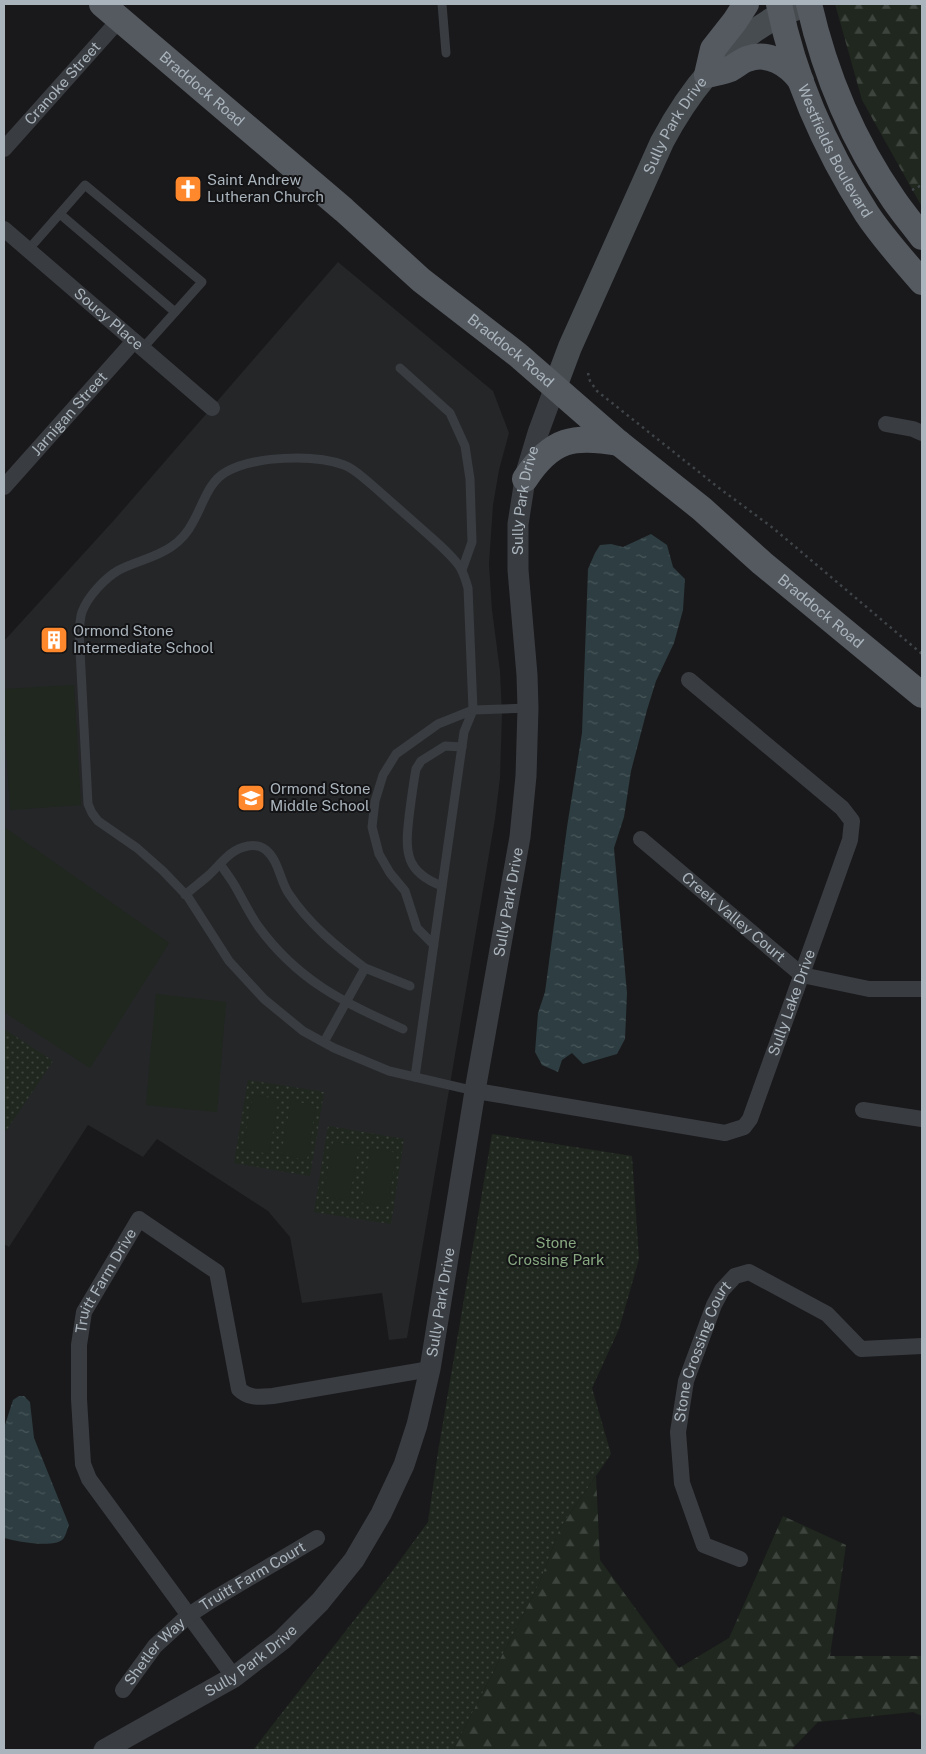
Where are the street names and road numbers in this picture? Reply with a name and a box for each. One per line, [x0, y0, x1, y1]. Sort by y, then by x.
street label: Cranoke Street [21, 38, 104, 128]
street label: Braddock Road [156, 48, 248, 129]
street label: Sully Park Drive [640, 73, 710, 177]
street label: Westfields Boulevard [795, 82, 876, 221]
street label: Soucy Place [71, 284, 147, 353]
street label: Braddock Road [464, 310, 557, 390]
street label: Jarnigan Street [27, 368, 110, 459]
street label: Sully Park Drive [509, 444, 542, 555]
street label: Braddock Road [774, 571, 867, 651]
street label: Sully Park Drive [490, 846, 526, 958]
street label: Creek Valley Court [679, 868, 789, 965]
street label: Sully Lake Drive [764, 947, 818, 1058]
street label: Truitt Farm Drive [72, 1225, 139, 1334]
street label: Sully Park Drive [423, 1246, 458, 1358]
street label: Stone Crossing Court [671, 1277, 734, 1423]
street label: Truitt Farm Court [196, 1538, 308, 1614]
street label: Shetler Way [120, 1614, 188, 1688]
street label: Sully Park Drive [201, 1621, 300, 1700]

